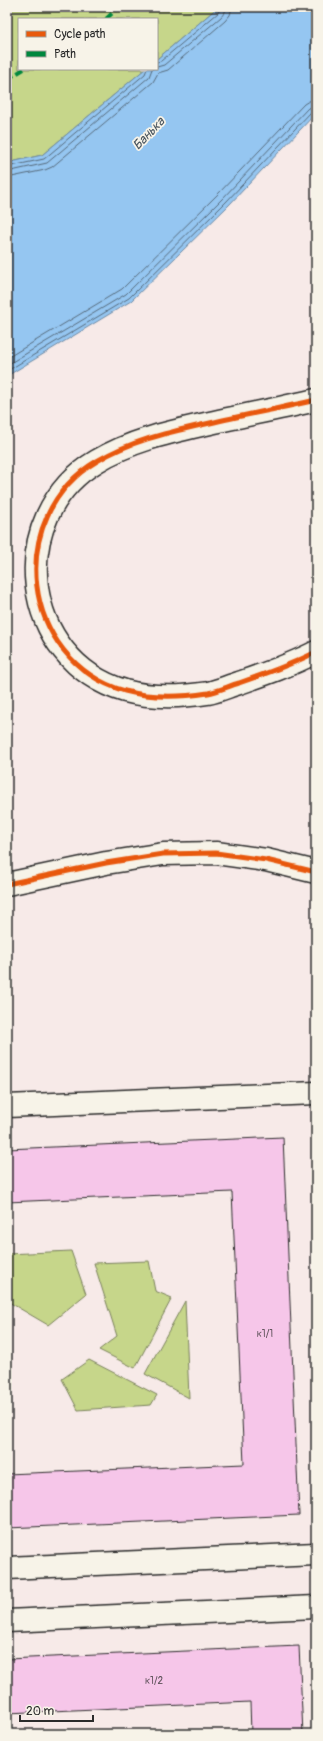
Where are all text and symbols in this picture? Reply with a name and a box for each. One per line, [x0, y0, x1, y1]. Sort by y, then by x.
legend [18, 18, 158, 70]
text: Cycle path [54, 27, 106, 42]
text: Path [54, 47, 76, 62]
water label: Банька [129, 113, 169, 153]
house number: к1/1 [257, 1328, 273, 1340]
house number: к1/2 [145, 1675, 164, 1687]
scale bar [20, 1697, 93, 1723]
text: 20 m [26, 1704, 55, 1719]

